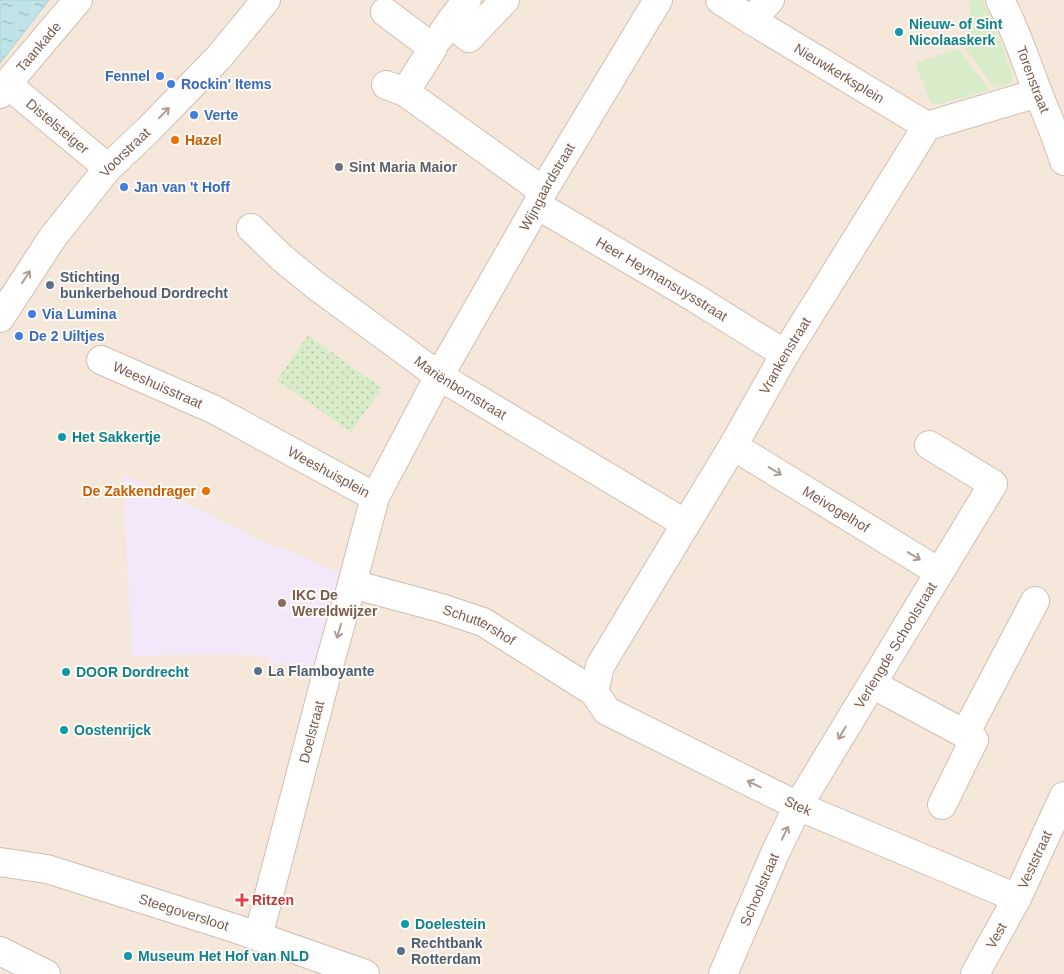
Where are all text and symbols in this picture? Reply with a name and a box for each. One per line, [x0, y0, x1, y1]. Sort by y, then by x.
place label: Nieuw- of Sint Nicolaaskerk [909, 16, 1003, 48]
street label: Taankade [13, 18, 64, 75]
marker: Nieuw- of Sint Nicolaaskerk [893, 26, 905, 38]
street label: Nieuwkerksplein [791, 40, 887, 106]
street label: Torenstraat [1013, 44, 1053, 115]
place label: Fennel [105, 68, 150, 84]
marker: Fennel [154, 70, 166, 82]
place label: Rockin' Items [181, 76, 272, 92]
marker: Rockin' Items [165, 78, 177, 90]
street label: Distelsteiger [23, 95, 93, 157]
one-way arrow [158, 107, 170, 119]
place label: Verte [204, 107, 238, 123]
marker: Verte [188, 109, 200, 121]
street label: Voorstraat [96, 124, 153, 180]
place label: Hazel [185, 132, 222, 148]
marker: Hazel [169, 134, 181, 146]
street label: Wijngaardstraat [516, 140, 578, 234]
place label: Sint Maria Maior [349, 159, 458, 175]
marker: Sint Maria Maior [333, 161, 345, 173]
place label: Jan van 't Hoff [134, 179, 230, 195]
marker: Jan van 't Hoff [118, 181, 130, 193]
street label: Heer Heymansuysstraat [593, 234, 731, 324]
place label: Stichting bunkerbehoud Dordrecht [60, 269, 228, 301]
one-way arrow [21, 270, 32, 284]
marker: Stichting bunkerbehoud Dordrecht [44, 279, 56, 291]
place label: Via Lumina [42, 306, 117, 322]
marker: Via Lumina [26, 308, 38, 320]
street label: Vrankenstraat [756, 314, 814, 397]
place label: De 2 Uiltjes [29, 328, 105, 344]
marker: De 2 Uiltjes [13, 330, 25, 342]
street label: Mariënbornstraat [411, 353, 510, 423]
street label: Weeshuisstraat [110, 358, 205, 412]
place label: Het Sakkertje [72, 429, 161, 445]
marker: Het Sakkertje [56, 431, 68, 443]
street label: Weeshuisplein [285, 443, 373, 501]
one-way arrow [768, 467, 782, 477]
place label: De Zakkendrager [82, 483, 197, 499]
street label: Meivogelhof [800, 483, 873, 536]
marker: De Zakkendrager [200, 485, 212, 497]
one-way arrow [906, 551, 920, 561]
street label: Verlengde Schoolstraat [851, 579, 940, 711]
place label: IKC De Wereldwijzer [292, 587, 378, 619]
marker: IKC De Wereldwijzer [276, 597, 288, 609]
street label: Schuttershof [441, 601, 519, 649]
one-way arrow [334, 623, 343, 639]
place label: La Flamboyante [268, 663, 375, 679]
place label: DOOR Dordrecht [76, 664, 189, 680]
marker: La Flamboyante [252, 665, 264, 677]
marker: DOOR Dordrecht [60, 666, 72, 678]
street label: Doelstraat [296, 699, 327, 765]
place label: Oostenrijck [74, 722, 151, 738]
marker: Oostenrijck [58, 724, 70, 736]
one-way arrow [836, 726, 846, 740]
one-way arrow [747, 779, 762, 788]
street label: Stek [782, 793, 815, 819]
one-way arrow [780, 826, 790, 841]
street label: Veststraat [1014, 828, 1055, 891]
street label: Schoolstraat [737, 850, 782, 928]
street label: Steegoversloot [137, 890, 231, 934]
place label: Ritzen [252, 892, 294, 908]
marker: Ritzen [236, 894, 248, 906]
place label: Doelestein [415, 916, 486, 932]
marker: Doelestein [399, 918, 411, 930]
street label: Vest [983, 920, 1010, 951]
place label: Rechtbank Rotterdam [411, 935, 483, 967]
marker: Rechtbank Rotterdam [395, 945, 407, 957]
place label: Museum Het Hof van NLD [138, 948, 309, 964]
marker: Museum Het Hof van NLD [122, 950, 134, 962]

